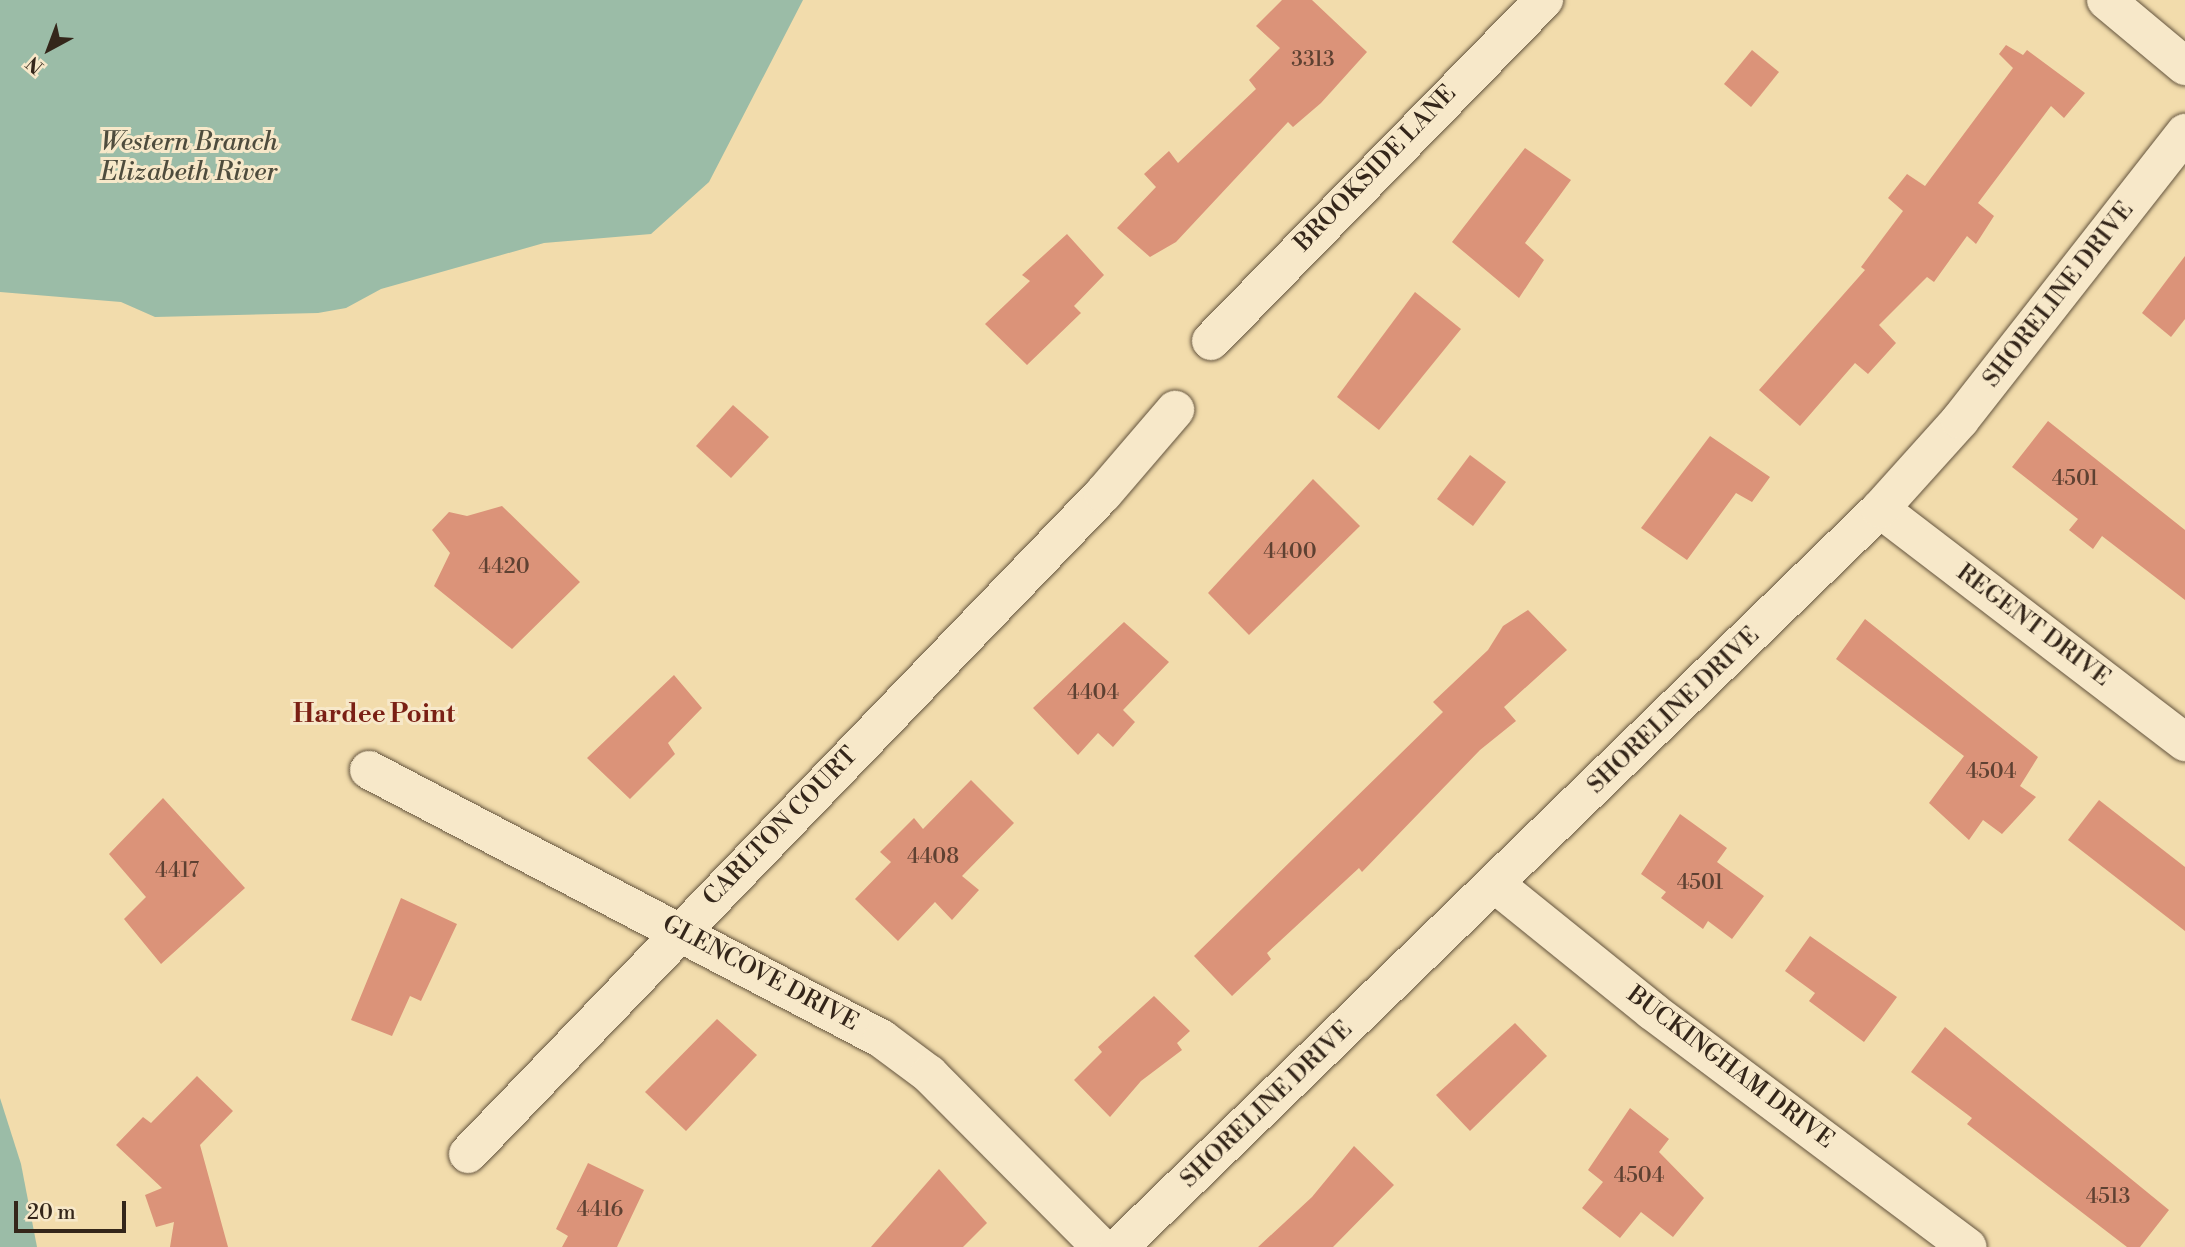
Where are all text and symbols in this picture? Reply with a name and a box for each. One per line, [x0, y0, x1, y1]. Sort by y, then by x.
north arrow [14, 14, 84, 84]
house number: 3313 [1291, 47, 1335, 73]
text: N [22, 51, 49, 79]
street label: BROOKSIDE LANE [1289, 80, 1463, 258]
water label: Western Branch Elizabeth River [100, 127, 278, 188]
street label: SHORELINE DRIVE [1978, 197, 2140, 393]
house number: 4501 [2052, 466, 2098, 492]
house number: 4400 [1263, 539, 1317, 565]
house number: 4420 [478, 554, 530, 580]
street label: REGENT DRIVE [1950, 559, 2116, 693]
street label: SHORELINE DRIVE [1582, 622, 1766, 800]
house number: 4404 [1067, 680, 1119, 706]
district label: Hardee Point [293, 699, 455, 731]
street label: CARLTON COURT [698, 742, 864, 912]
house number: 4504 [1966, 759, 2016, 785]
house number: 4408 [907, 844, 959, 870]
house number: 4417 [155, 858, 199, 884]
house number: 4501 [1677, 870, 1723, 896]
street label: GLENCOVE DRIVE [657, 910, 863, 1038]
street label: BUCKINGHAM DRIVE [1621, 981, 1839, 1155]
street label: SHORELINE DRIVE [1175, 1016, 1359, 1194]
house number: 4504 [1614, 1163, 1664, 1189]
house number: 4513 [2086, 1184, 2130, 1210]
scale bar [18, 1188, 130, 1232]
house number: 4416 [577, 1197, 623, 1223]
text: 20 m [27, 1200, 76, 1226]

